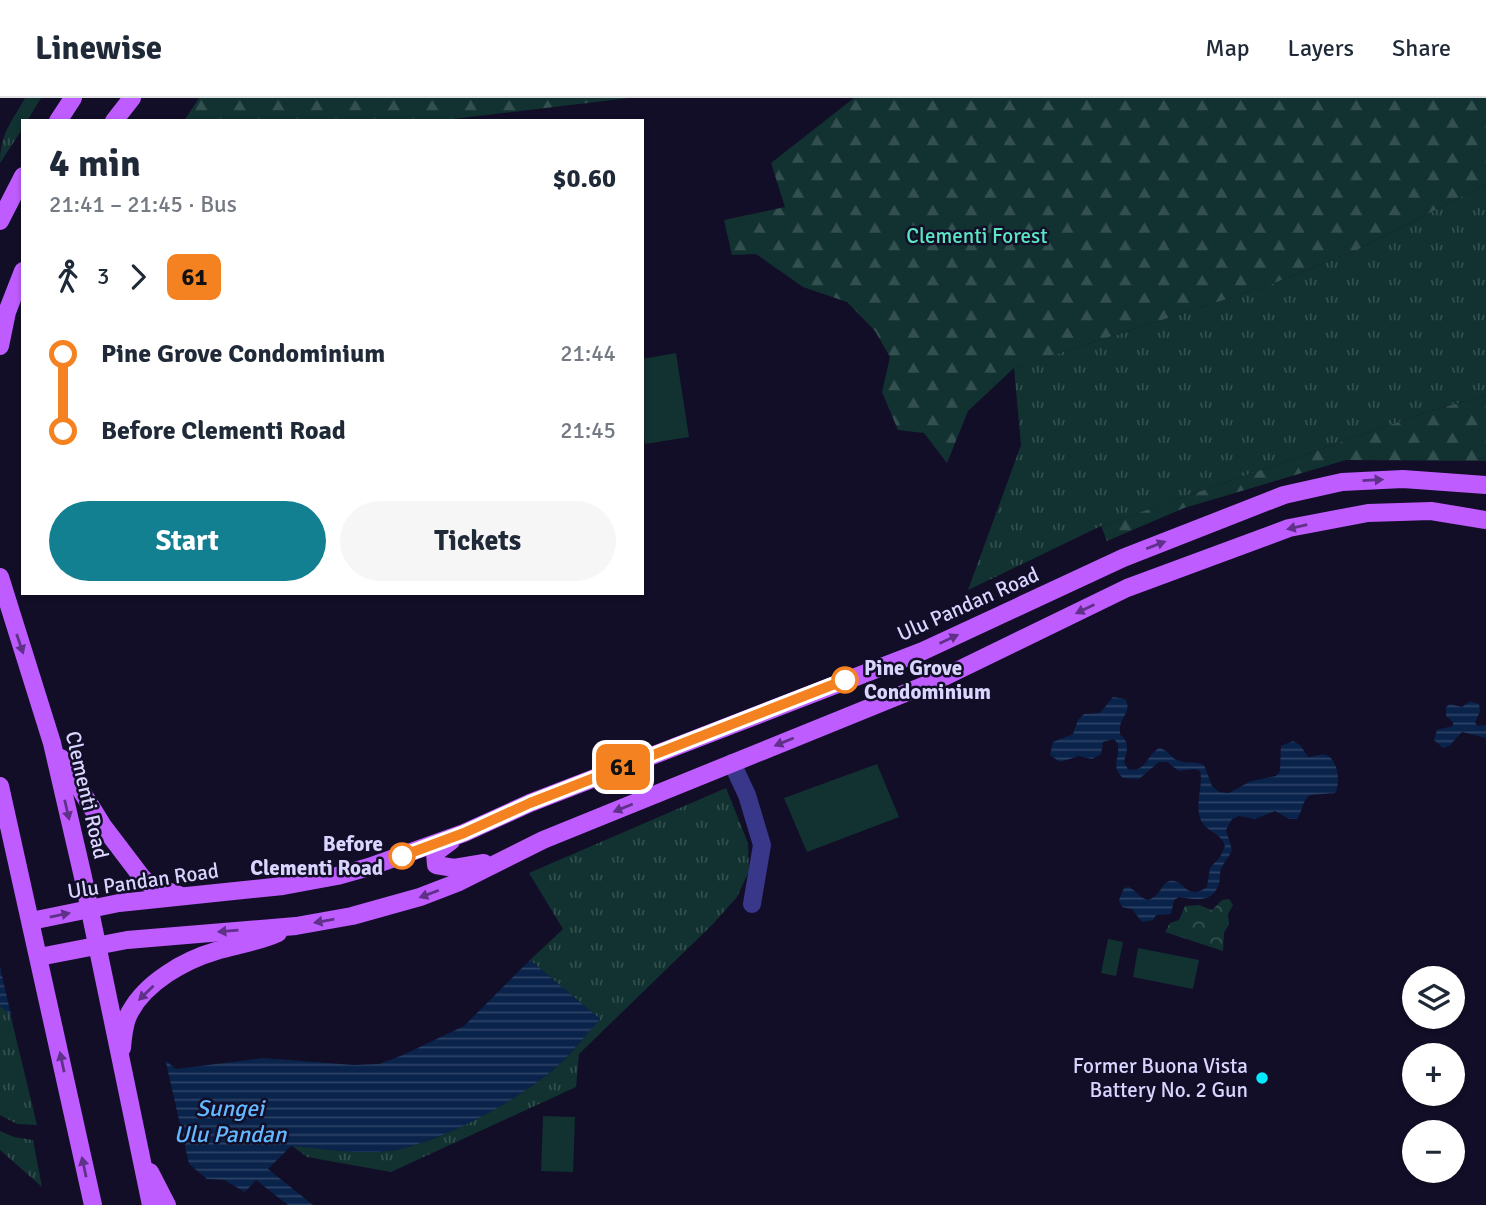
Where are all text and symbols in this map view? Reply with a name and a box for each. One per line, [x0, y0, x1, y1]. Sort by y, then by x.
text: Linewise [35, 28, 162, 69]
text: Map [1205, 33, 1250, 63]
text: Layers [1288, 33, 1354, 63]
text: Share [1392, 33, 1451, 63]
text: 4 min [49, 140, 141, 187]
text: $0.60 [552, 163, 616, 195]
text: 21:41 – 21:45 · Bus [49, 190, 237, 219]
park label: Clementi Forest [906, 223, 1048, 249]
icon: walk [49, 258, 87, 296]
icon: forward [119, 258, 157, 296]
text: 3 [97, 262, 109, 291]
text: 61 [181, 262, 207, 292]
text: Pine Grove Condominium [101, 338, 385, 370]
text: 21:44 [560, 339, 616, 368]
text: Before Clementi Road [101, 415, 346, 447]
text: 21:45 [560, 416, 616, 445]
one-way arrow [1362, 475, 1384, 486]
button: Start [49, 501, 326, 581]
button: Tickets [340, 501, 616, 581]
one-way arrow [1286, 522, 1308, 533]
one-way arrow [1146, 539, 1167, 550]
street label: Ulu Pandan Road [893, 561, 1043, 647]
one-way arrow [1075, 603, 1095, 614]
one-way arrow [939, 633, 959, 644]
one-way arrow [15, 634, 26, 655]
place label: Pine Grove Condominium [864, 655, 991, 705]
marker: Pine Grove Condominium [832, 667, 858, 693]
street label: Clementi Road [60, 728, 114, 862]
one-way arrow [773, 737, 794, 748]
line badge: 61 [592, 744, 654, 790]
text: 61 [610, 752, 636, 782]
one-way arrow [62, 799, 73, 821]
one-way arrow [613, 802, 634, 813]
place label: Before Clementi Road [250, 831, 383, 881]
marker: Before Clementi Road [389, 843, 415, 869]
street label: Ulu Pandan Road [66, 858, 220, 904]
one-way arrow [418, 889, 439, 900]
one-way arrow [49, 910, 71, 921]
one-way arrow [313, 916, 335, 927]
one-way arrow [217, 926, 239, 937]
map controls [1402, 966, 1465, 1183]
button: layers [1402, 966, 1465, 1029]
one-way arrow [138, 984, 155, 1001]
button: + [1402, 1043, 1465, 1106]
one-way arrow [56, 1051, 67, 1073]
place label: Former Buona Vista Battery No. 2 Gun [1073, 1053, 1248, 1103]
marker: Former Buona Vista Battery No. 2 Gun [1254, 1070, 1270, 1086]
water label: Sungei Ulu Pandan [174, 1094, 288, 1149]
button: − [1402, 1120, 1465, 1183]
one-way arrow [79, 1156, 90, 1178]

